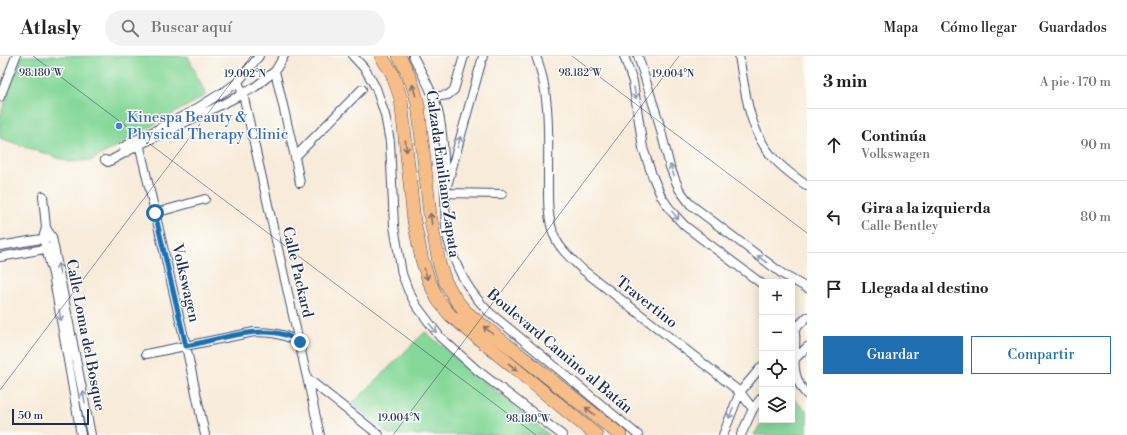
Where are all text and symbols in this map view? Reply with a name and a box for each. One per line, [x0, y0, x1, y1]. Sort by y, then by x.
search box [105, 10, 385, 46]
text: Atlasly [20, 16, 81, 40]
icon: search [119, 17, 141, 39]
text: Buscar aquí [151, 18, 232, 37]
text: Mapa [884, 19, 918, 37]
text: Cómo llegar [940, 19, 1017, 37]
text: Guardados [1039, 19, 1107, 37]
text: 98.180°W [19, 67, 64, 79]
text: 98.182°W [558, 67, 603, 79]
text: 19.002°N [224, 68, 267, 80]
text: 19.004°N [652, 68, 695, 80]
text: 3 min [823, 71, 867, 93]
text: A pie · 170 m [1040, 74, 1111, 90]
one-way arrow [410, 84, 417, 97]
one-way arrow [631, 87, 639, 100]
street label: Calzada Emiliano Zapata [421, 89, 464, 259]
place label: Kinespa Beauty & Physical Therapy Clinic [127, 108, 288, 144]
marker: Kinespa Beauty & Physical Therapy Clinic [114, 121, 124, 131]
text: Continúa [861, 127, 926, 146]
icon: ahead [823, 134, 845, 156]
one-way arrow [456, 136, 464, 149]
text: 90 m [1080, 137, 1111, 153]
one-way arrow [403, 139, 410, 152]
text: Volkswagen [861, 146, 930, 162]
one-way arrow [667, 165, 675, 177]
text: Gira a la izquierda [861, 199, 991, 218]
route start [146, 204, 164, 222]
icon: left [823, 206, 845, 228]
text: 80 m [1080, 209, 1111, 225]
one-way arrow [670, 210, 679, 220]
one-way arrow [427, 213, 435, 226]
text: Calle Bentley [861, 218, 938, 234]
street label: Calle Packard [278, 225, 317, 320]
street label: Volkswagen [167, 241, 204, 324]
one-way arrow [757, 255, 768, 264]
street label: Calle Loma del Bosque [61, 258, 110, 413]
one-way arrow [54, 263, 62, 276]
one-way arrow [423, 267, 430, 280]
street label: Travertino [612, 272, 681, 332]
icon: arrive [823, 278, 845, 300]
map controls [759, 279, 795, 423]
button: + [759, 279, 795, 315]
text: Llegada al destino [861, 279, 989, 298]
street label: Boulevard Camino al Batán [482, 284, 636, 418]
one-way arrow [56, 308, 64, 321]
button: − [759, 315, 795, 351]
one-way arrow [428, 323, 437, 333]
one-way arrow [483, 325, 494, 334]
route end [291, 333, 309, 351]
button: Guardar [823, 336, 963, 374]
button: Compartir [971, 336, 1111, 374]
button: locate [759, 351, 795, 387]
one-way arrow [508, 363, 519, 372]
button: layers [759, 387, 795, 423]
one-way arrow [80, 391, 88, 404]
one-way arrow [584, 406, 595, 415]
scale bar [12, 407, 89, 426]
one-way arrow [727, 407, 735, 419]
text: 50 m [18, 409, 43, 423]
text: 19.004°N [378, 412, 421, 424]
text: 98.180°W [506, 413, 551, 425]

